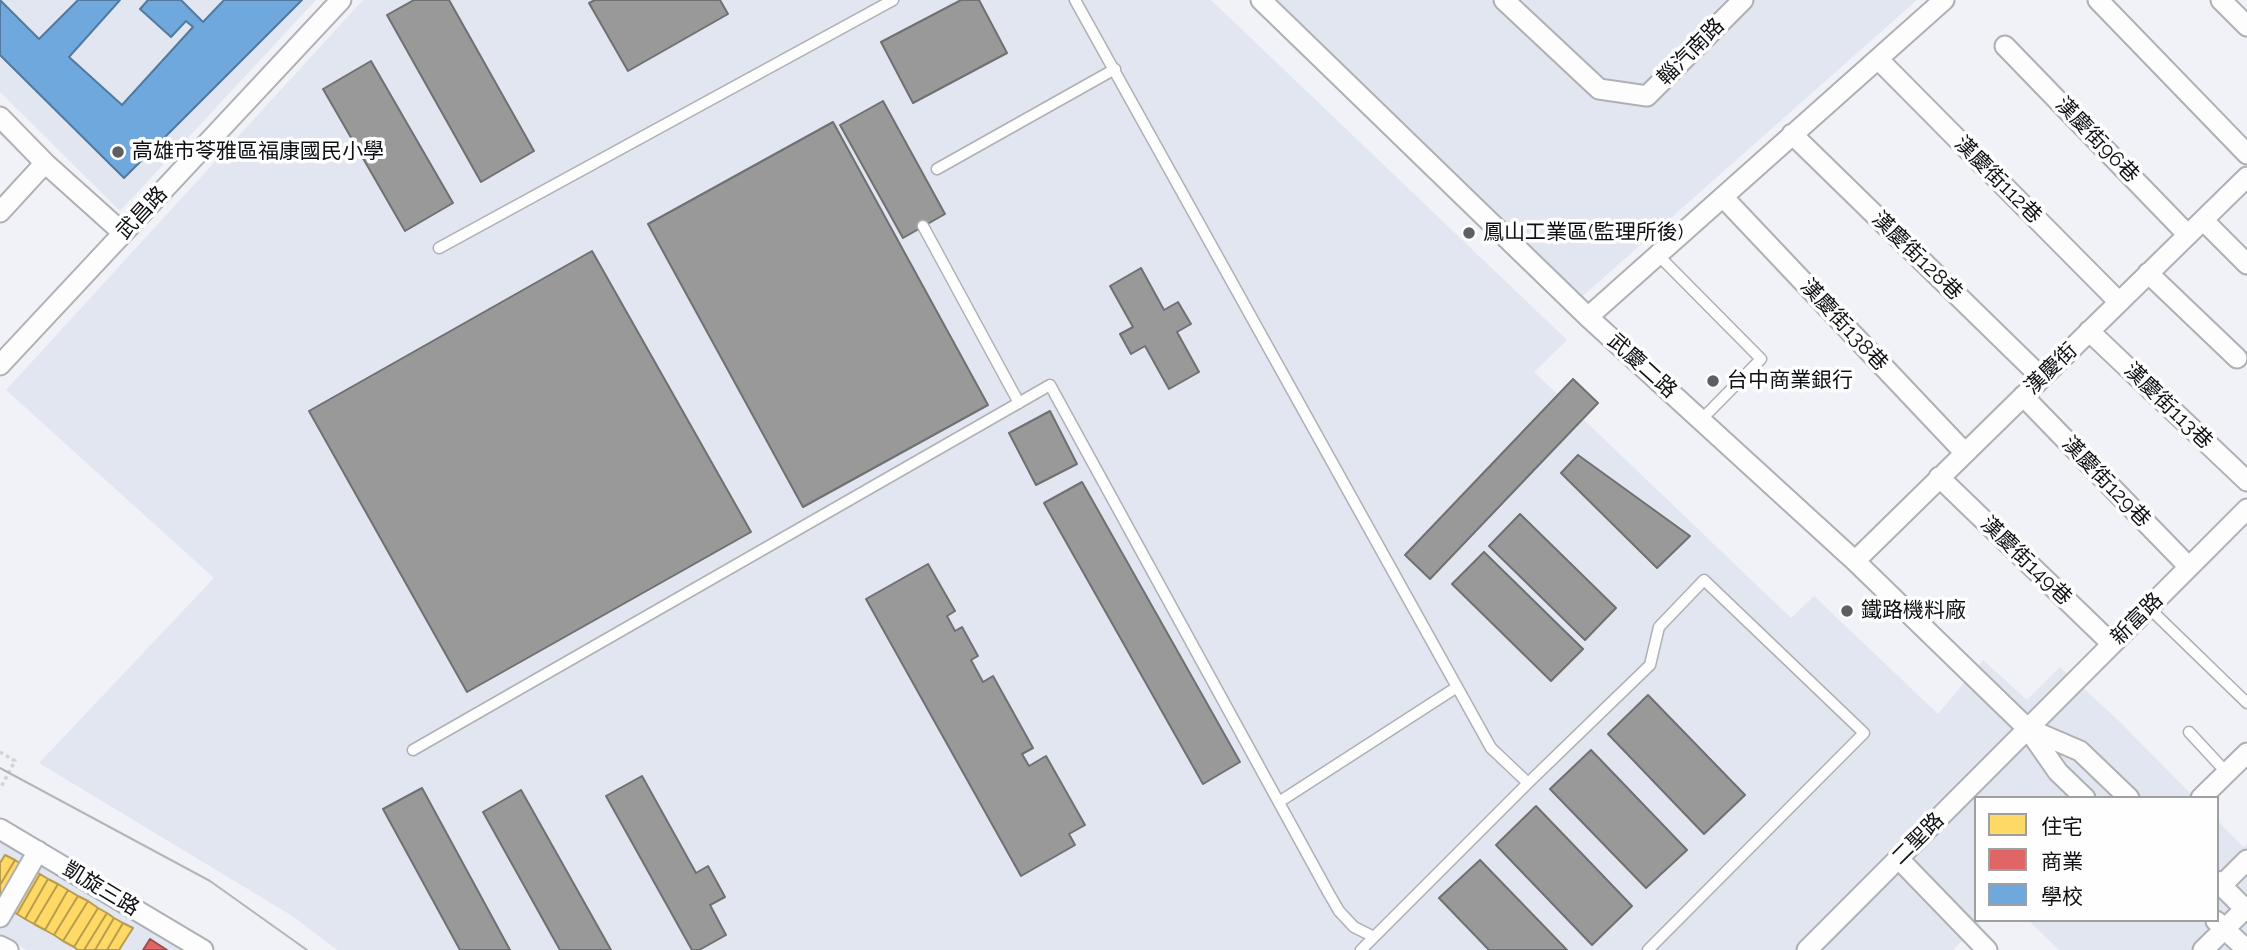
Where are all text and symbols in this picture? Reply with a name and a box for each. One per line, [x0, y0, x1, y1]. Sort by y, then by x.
street label: 輜汽南路 [1652, 13, 1730, 91]
street label: 漢慶街96巷 [2050, 92, 2144, 188]
street label: 漢慶街112巷 [1949, 131, 2047, 229]
place label: 高雄市苓雅區福康國民小學 [132, 139, 384, 165]
marker: 高雄市苓雅區福康國民小學 [110, 144, 126, 160]
street label: 武昌路 [111, 181, 173, 245]
street label: 漢慶街128巷 [1866, 207, 1968, 305]
place label: 鳳山工業區(監理所後) [1483, 220, 1683, 246]
marker: 鳳山工業區(監理所後) [1461, 225, 1477, 241]
street label: 漢慶街138巷 [1795, 274, 1893, 376]
street label: 武慶二路 [1602, 329, 1682, 403]
street label: 漢慶街 [2020, 338, 2082, 400]
street label: 漢慶街113巷 [2119, 358, 2217, 454]
place label: 台中商業銀行 [1727, 368, 1853, 394]
marker: 台中商業銀行 [1705, 373, 1721, 389]
street label: 漢慶街129巷 [2057, 431, 2155, 533]
street label: 漢慶街149巷 [1975, 511, 2077, 611]
street label: 新富路 [2106, 588, 2168, 650]
place label: 鐵路機料廠 [1861, 598, 1966, 624]
marker: 鐵路機料廠 [1839, 603, 1855, 619]
legend [1974, 796, 2219, 922]
street label: 二聖路 [1887, 808, 1949, 870]
text: 住宅 [2041, 814, 2083, 839]
text: 商業 [2041, 849, 2083, 874]
street label: 凱旋三路 [59, 857, 143, 921]
text: 學校 [2041, 884, 2083, 909]

